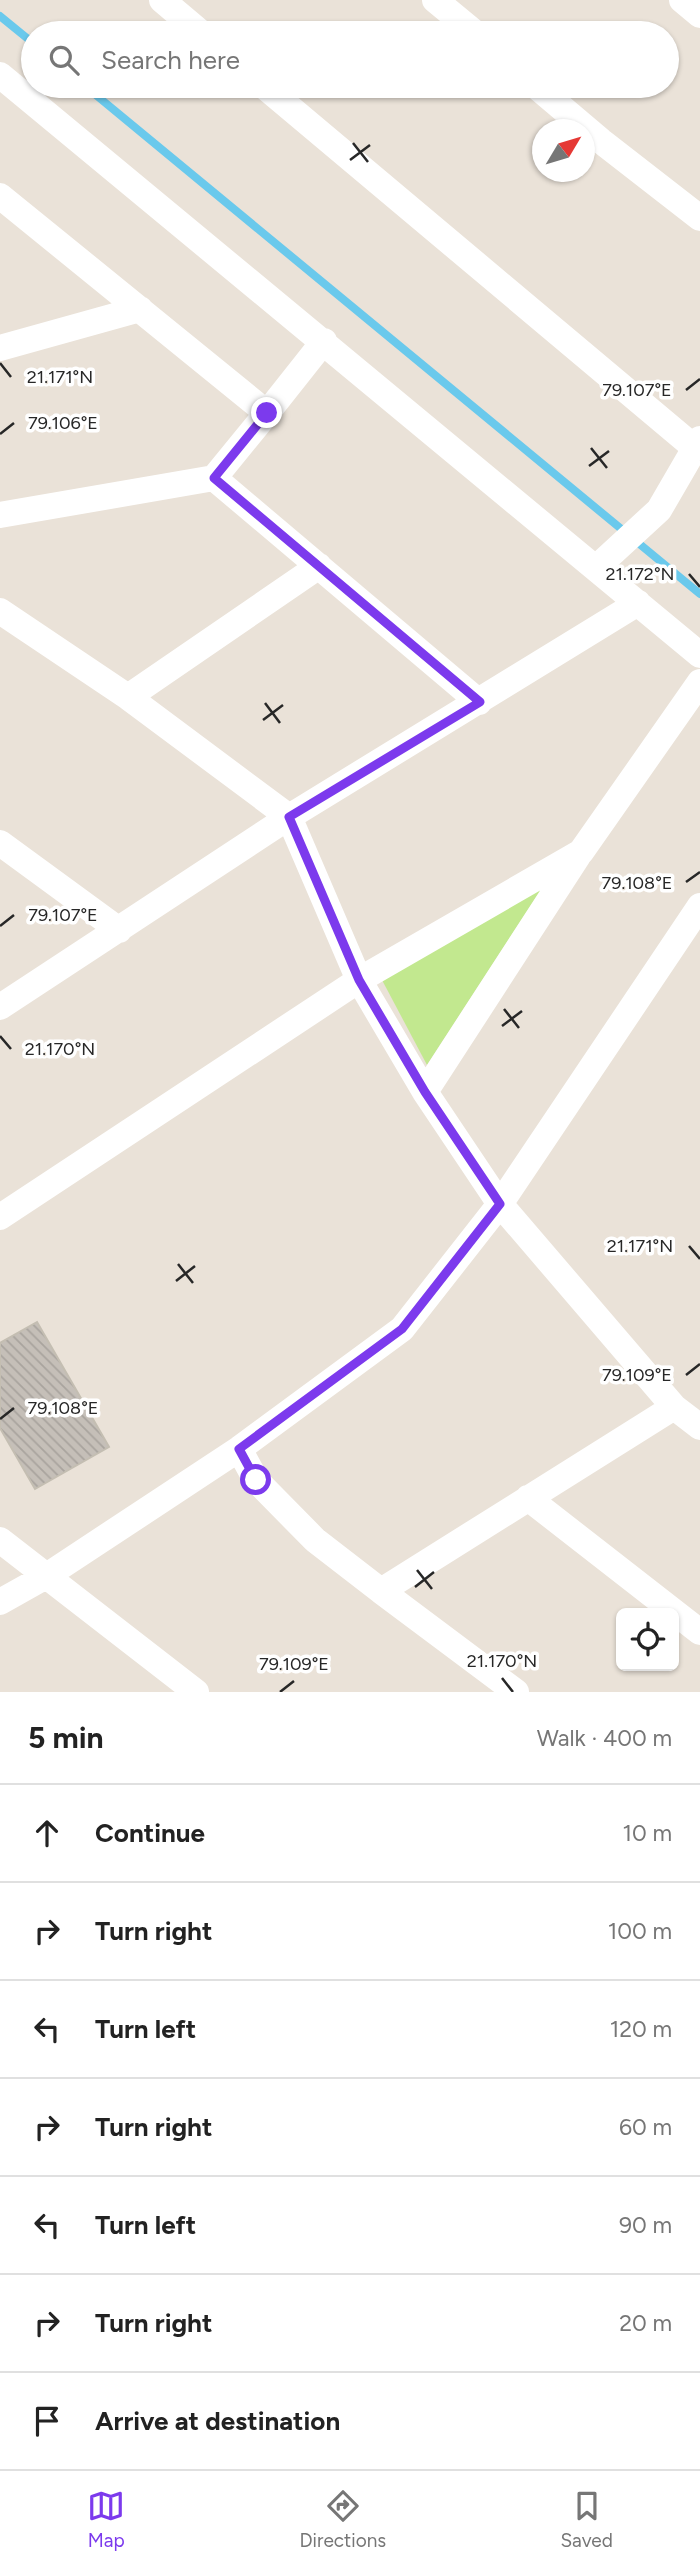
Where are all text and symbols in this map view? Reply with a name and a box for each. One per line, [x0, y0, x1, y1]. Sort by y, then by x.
search box [21, 21, 679, 98]
icon: search [45, 41, 83, 79]
text: Search here [101, 44, 240, 76]
north arrow [532, 119, 595, 182]
text: 21.171°N [27, 366, 93, 388]
text: 79.107°E [602, 379, 672, 401]
route end [251, 397, 282, 428]
text: 79.106°E [28, 412, 98, 434]
text: 21.172°N [606, 563, 674, 585]
text: 79.108°E [602, 872, 672, 894]
text: 79.107°E [28, 904, 98, 926]
text: 21.170°N [25, 1038, 95, 1060]
text: 21.171°N [607, 1235, 673, 1257]
text: 79.109°E [602, 1364, 672, 1386]
text: 79.108°E [28, 1397, 98, 1419]
route start [240, 1464, 271, 1495]
map controls [616, 1608, 679, 1671]
button: locate [616, 1608, 679, 1671]
text: 21.170°N [467, 1650, 537, 1672]
text: 79.109°E [259, 1653, 329, 1675]
text: 5 min [28, 1719, 104, 1756]
text: Walk · 400 m [537, 1724, 672, 1752]
icon: ahead [28, 1814, 66, 1852]
text: Continue [95, 1817, 205, 1849]
text: 10 m [623, 1819, 672, 1847]
icon: right [28, 1912, 66, 1950]
text: Turn right [95, 1915, 212, 1947]
text: 100 m [608, 1917, 672, 1945]
icon: left [28, 2010, 66, 2048]
text: Turn left [95, 2013, 196, 2045]
text: 120 m [610, 2015, 672, 2043]
icon: right [28, 2108, 66, 2146]
text: Turn right [95, 2111, 212, 2143]
text: 60 m [619, 2113, 672, 2141]
icon: left [28, 2206, 66, 2244]
text: Turn left [95, 2209, 196, 2241]
text: 90 m [619, 2211, 672, 2239]
icon: right [28, 2304, 66, 2342]
text: Turn right [95, 2307, 212, 2339]
text: 20 m [619, 2309, 672, 2337]
icon: arrive [28, 2402, 66, 2440]
text: Arrive at destination [95, 2405, 340, 2437]
tab: Map [87, 2487, 125, 2552]
tab: Directions [299, 2487, 386, 2552]
tab: Saved [560, 2487, 613, 2552]

